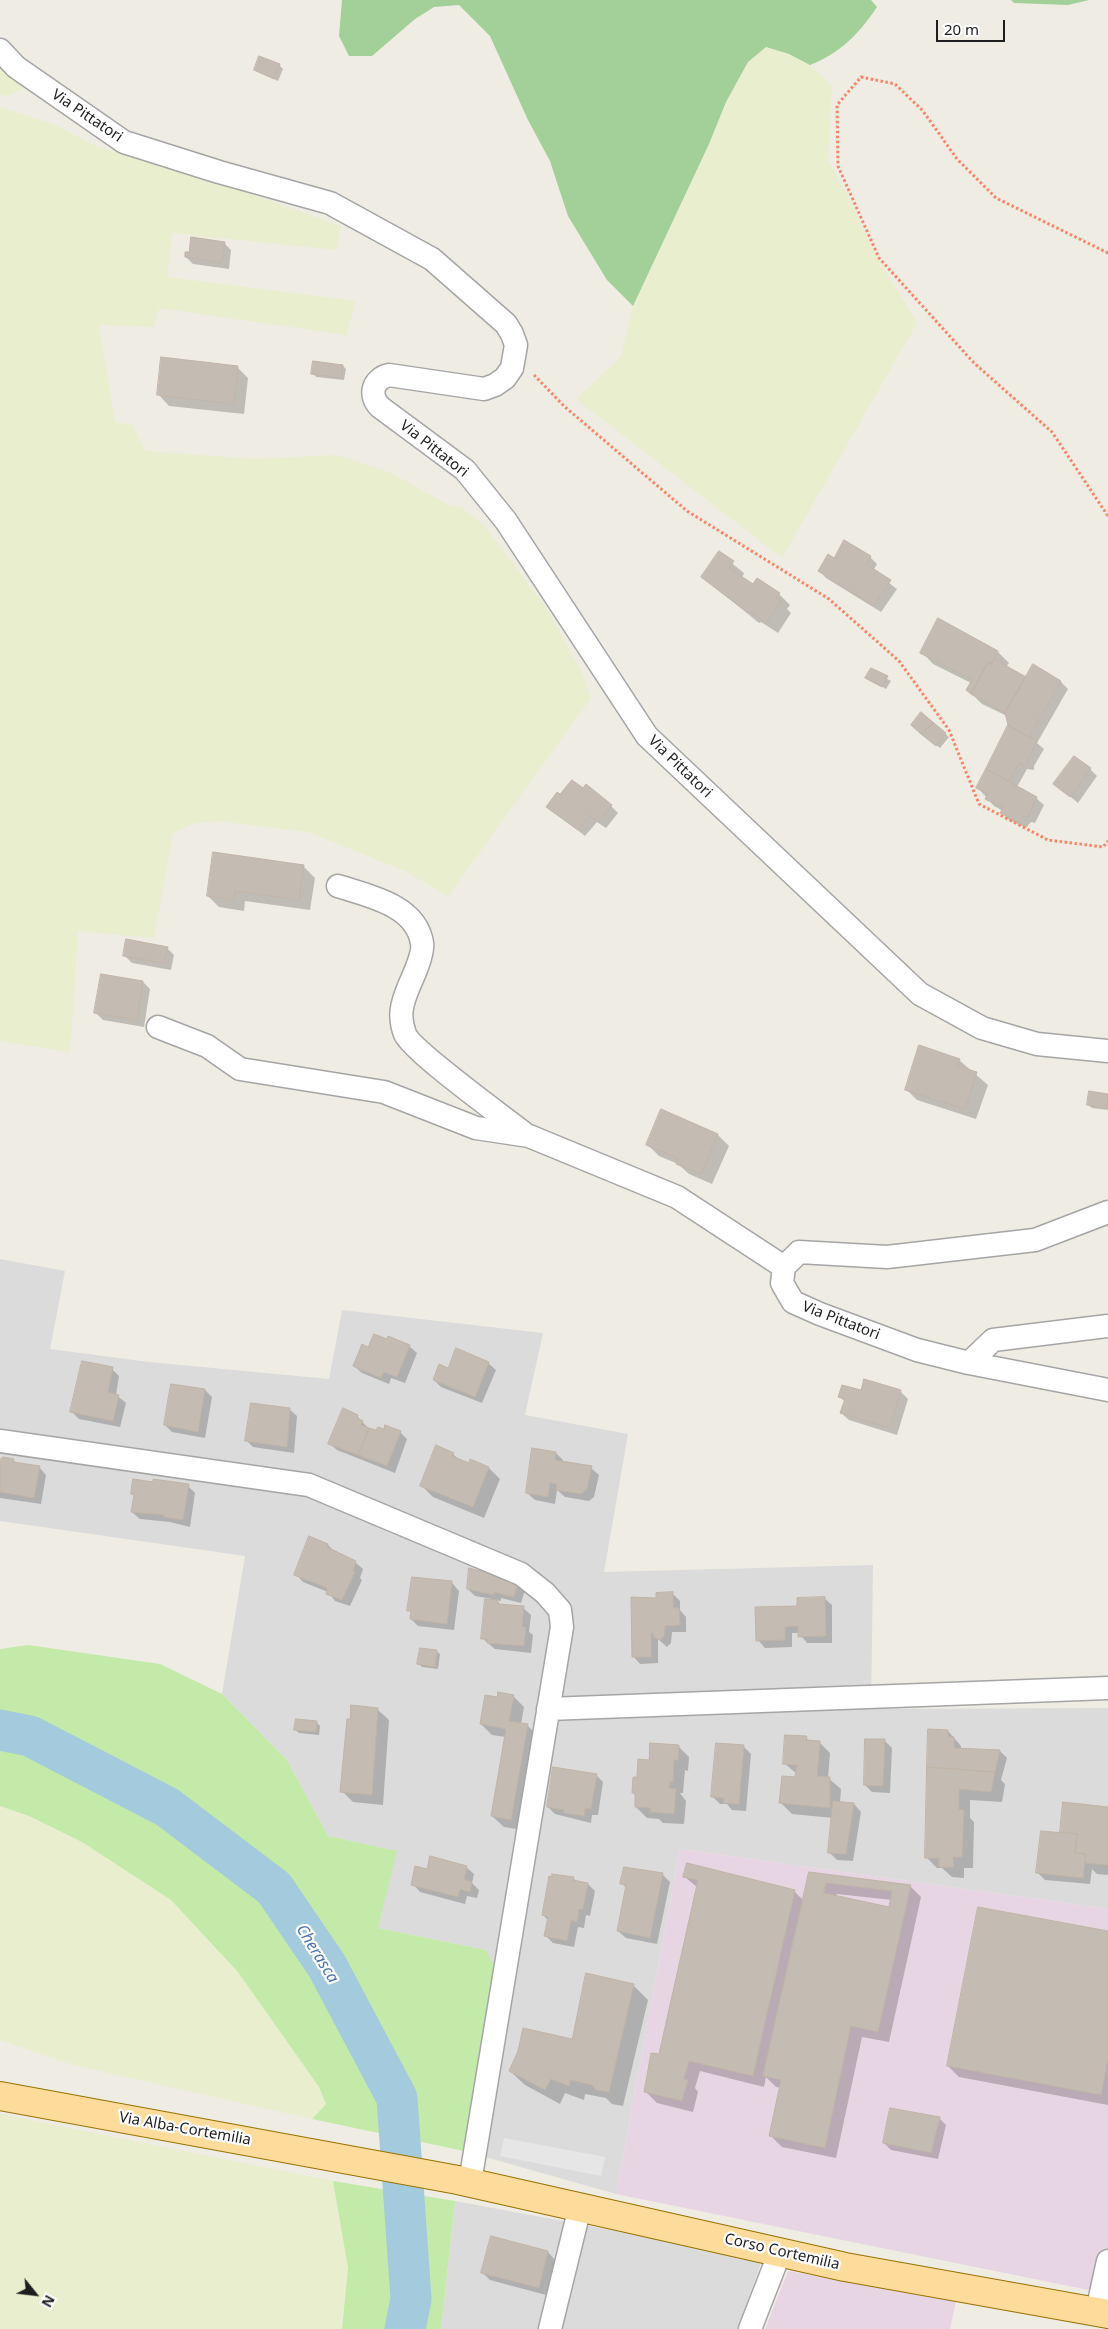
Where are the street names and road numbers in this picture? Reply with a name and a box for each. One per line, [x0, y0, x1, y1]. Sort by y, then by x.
street label: Via Pittatori [48, 86, 126, 146]
street label: Via Pittatori [396, 417, 472, 481]
street label: Via Pittatori [644, 732, 716, 802]
street label: Via Pittatori [800, 1298, 882, 1344]
street label: Via Alba-Cortemilia [118, 2109, 252, 2149]
street label: Corso Cortemilia [723, 2230, 841, 2274]

